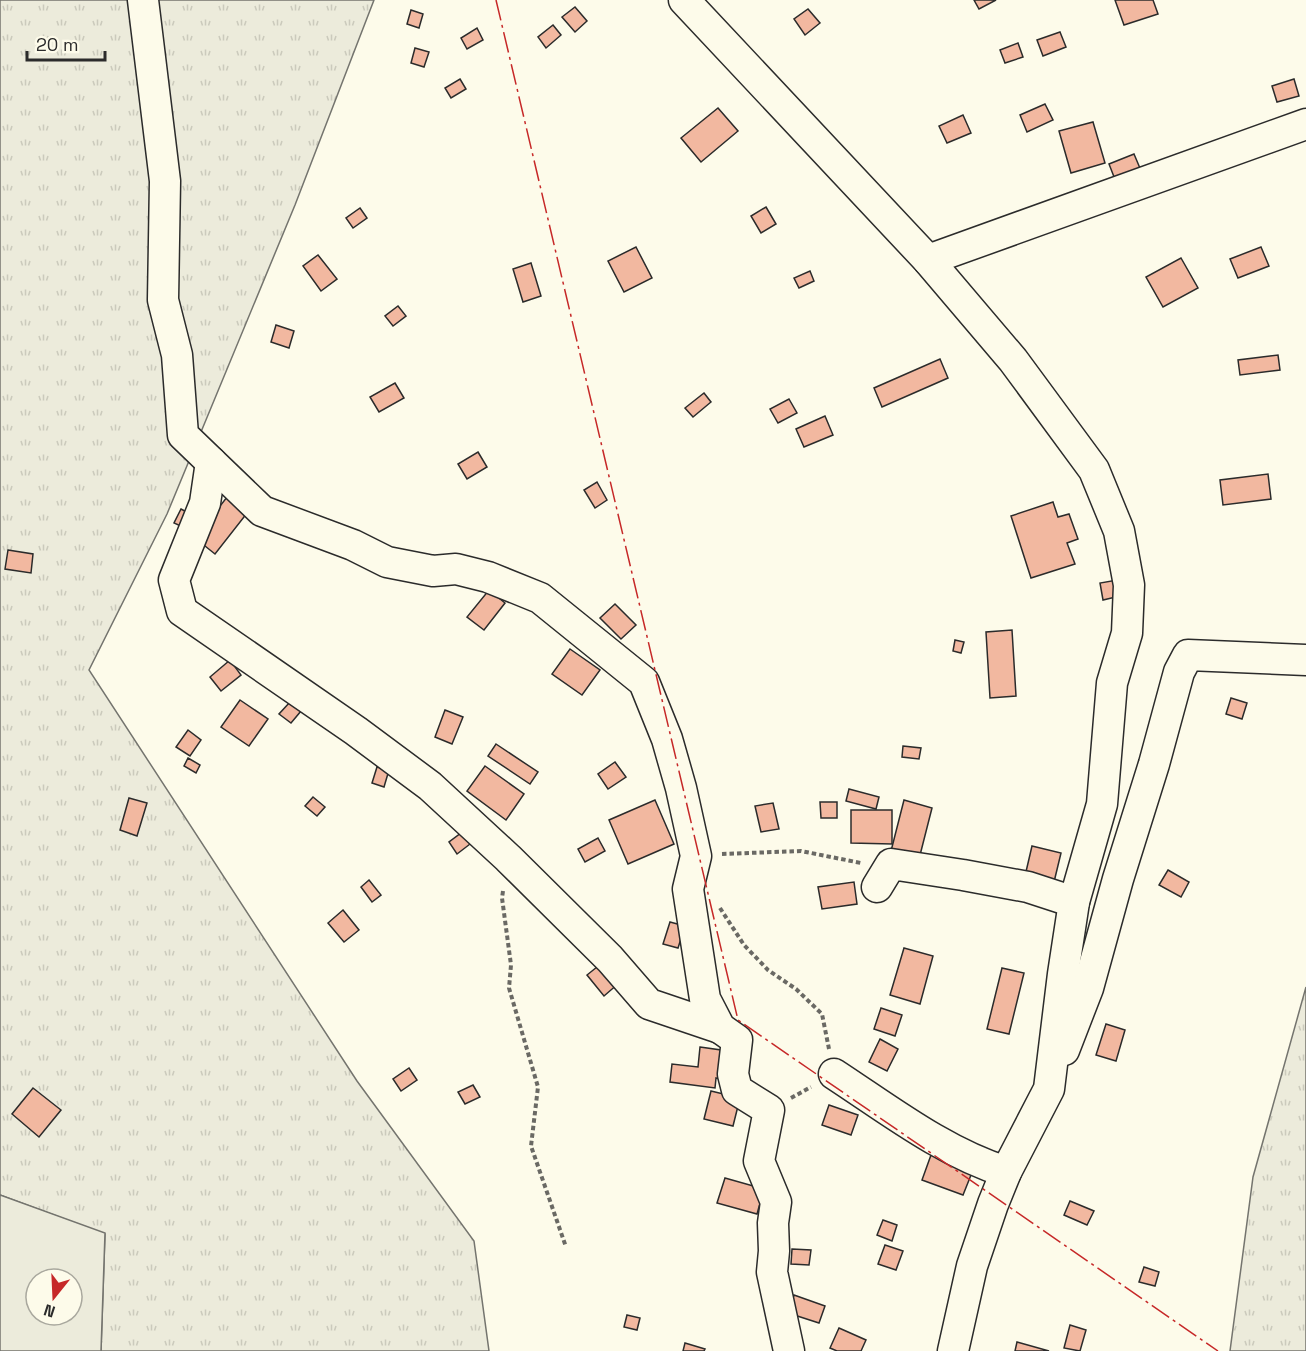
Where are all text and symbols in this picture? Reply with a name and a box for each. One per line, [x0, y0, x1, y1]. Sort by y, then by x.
scale bar [27, 24, 105, 62]
text: 20 m [36, 33, 79, 56]
north arrow [24, 1267, 84, 1327]
text: N [41, 1299, 58, 1322]

